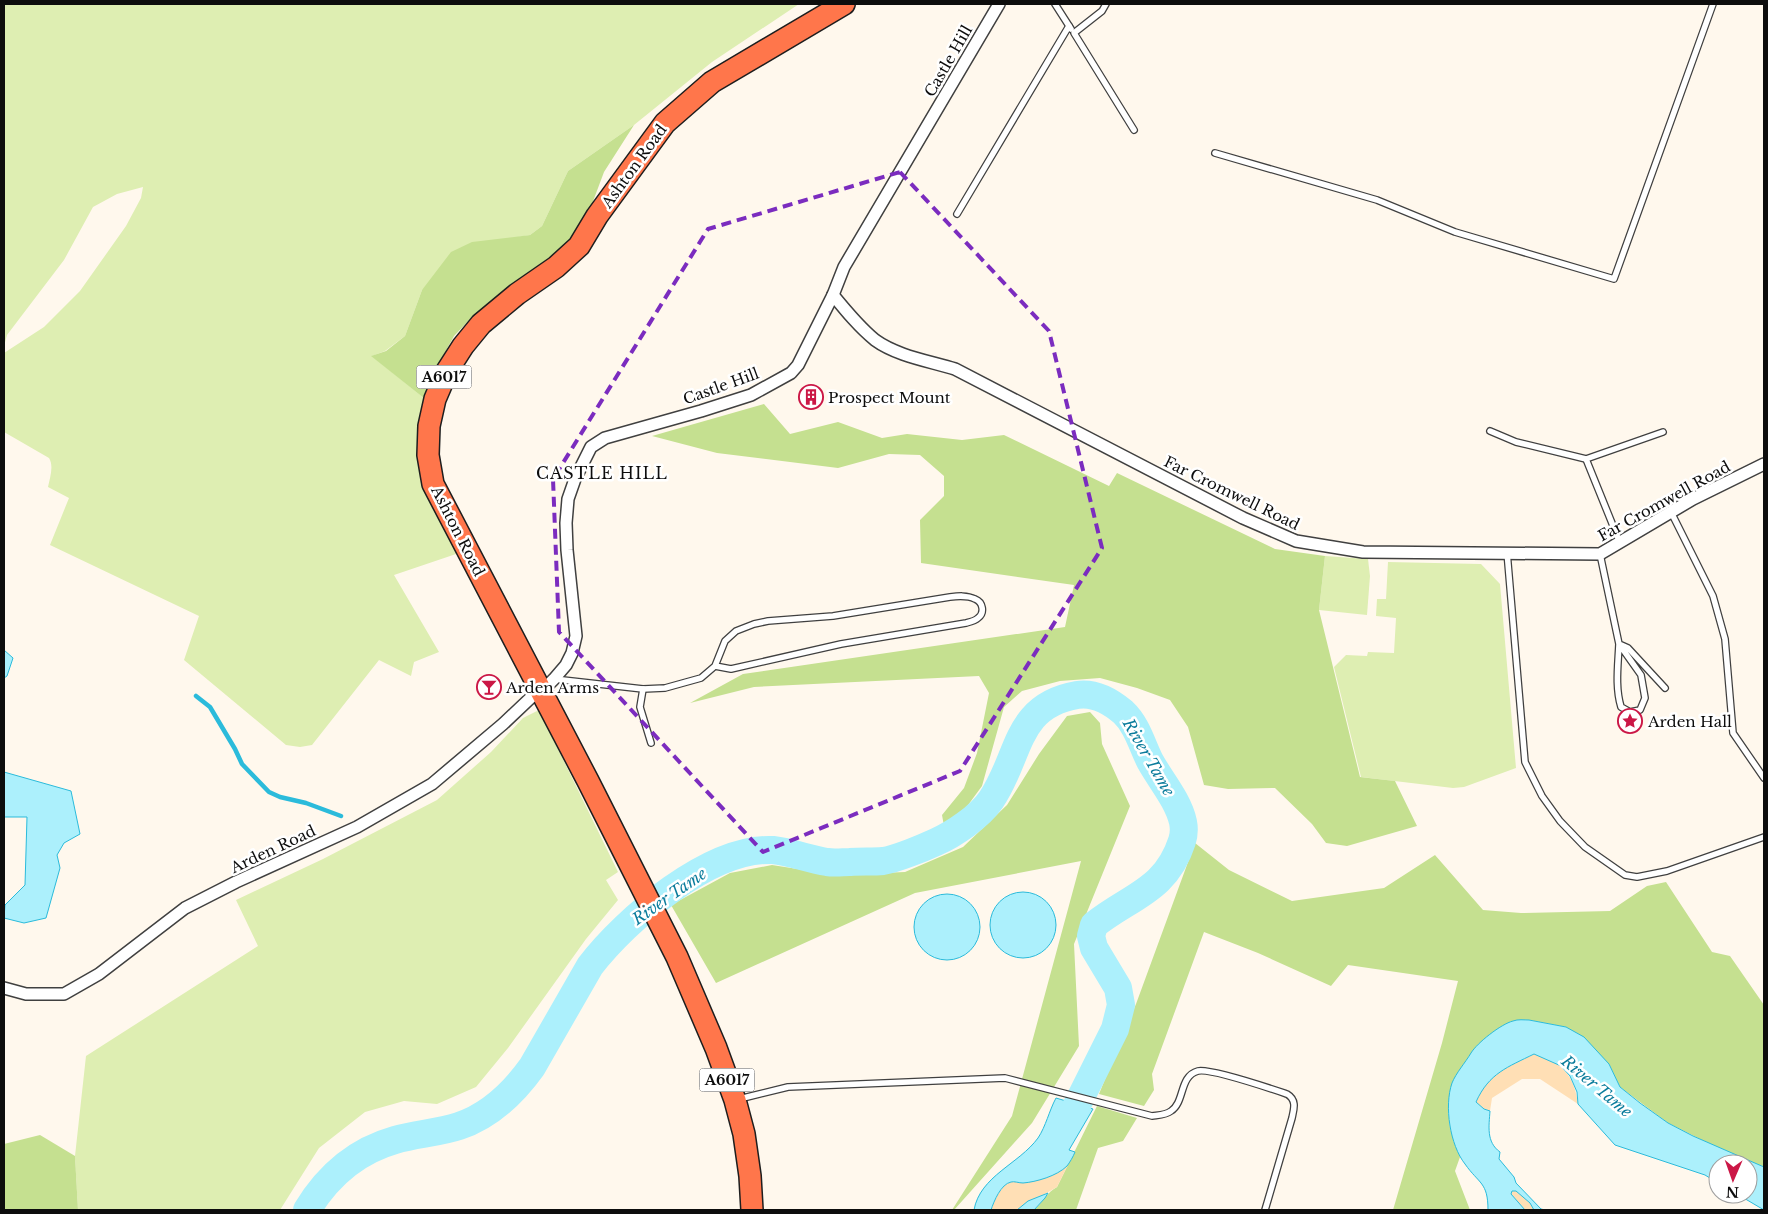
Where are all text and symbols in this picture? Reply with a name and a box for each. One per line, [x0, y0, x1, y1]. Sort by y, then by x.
street label: Castle Hill [920, 22, 976, 100]
street label: Ashton Road [597, 120, 671, 212]
street label: Castle Hill [680, 363, 762, 408]
road number: A6017 [416, 366, 472, 388]
building icon: Prospect Mount [798, 384, 824, 410]
place label: Prospect Mount [828, 388, 951, 407]
street label: Far Cromwell Road [1161, 452, 1303, 534]
street label: Far Cromwell Road [1594, 457, 1734, 545]
district label: CASTLE HILL [536, 463, 668, 483]
street label: Ashton Road [427, 482, 489, 579]
bar icon: Arden Arms [476, 674, 502, 700]
place label: Arden Arms [505, 678, 599, 697]
place icon: Arden Hall [1617, 708, 1643, 734]
place label: Arden Hall [1647, 712, 1732, 731]
water label: River Tame [1118, 714, 1180, 800]
street label: Arden Road [226, 821, 319, 877]
water label: River Tame [627, 863, 711, 929]
water label: River Tame [1557, 1050, 1637, 1122]
road number: A6017 [700, 1068, 754, 1092]
north arrow [1708, 1154, 1758, 1204]
text: N [1726, 1183, 1739, 1201]

